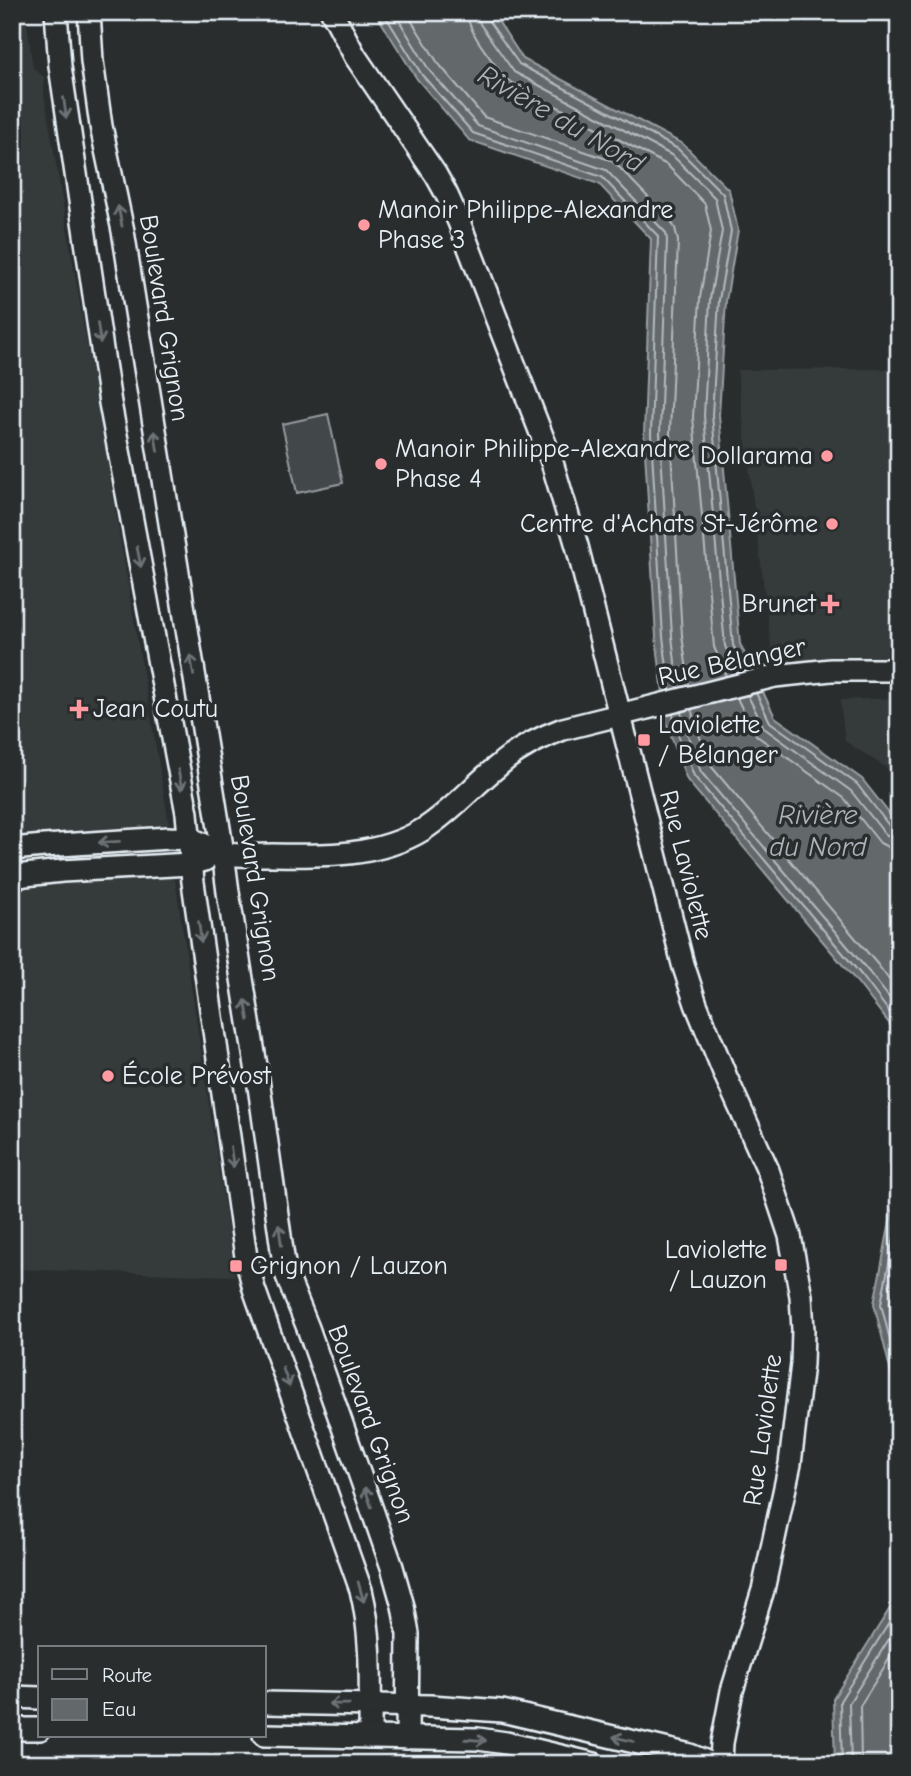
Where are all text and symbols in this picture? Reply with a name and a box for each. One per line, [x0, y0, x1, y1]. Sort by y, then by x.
water label: Rivière du Nord [472, 59, 651, 180]
one-way arrow [59, 96, 72, 118]
place label: Manoir Philippe-Alexandre Phase 3 [378, 195, 673, 255]
one-way arrow [112, 205, 126, 228]
street label: Boulevard Grignon [133, 213, 195, 423]
marker: Manoir Philippe-Alexandre Phase 3 [356, 217, 372, 233]
one-way arrow [93, 321, 106, 343]
one-way arrow [149, 430, 162, 453]
place label: Manoir Philippe-Alexandre Phase 4 [395, 434, 690, 494]
place label: Dollarama [700, 441, 813, 471]
marker: Dollarama [819, 448, 835, 464]
marker: Manoir Philippe-Alexandre Phase 4 [373, 456, 389, 472]
place label: Centre d'Achats St-Jérôme [520, 509, 818, 539]
marker: Centre d'Achats St-Jérôme [824, 516, 840, 532]
one-way arrow [132, 545, 146, 568]
place label: Brunet [741, 589, 818, 619]
marker: Brunet [822, 596, 838, 612]
street label: Rue Bélanger [655, 632, 809, 692]
one-way arrow [185, 654, 198, 677]
place label: Jean Coutu [93, 694, 218, 724]
marker: Jean Coutu [71, 701, 87, 717]
place label: Laviolette / Bélanger [658, 710, 778, 770]
marker: Laviolette / Bélanger [636, 732, 652, 748]
one-way arrow [174, 768, 188, 791]
street label: Boulevard Grignon [224, 773, 286, 983]
street label: Rue Laviolette [653, 787, 719, 943]
water label: Rivière du Nord [769, 799, 868, 863]
one-way arrow [98, 836, 121, 849]
one-way arrow [194, 920, 207, 943]
one-way arrow [240, 999, 253, 1022]
place label: École Prévost [122, 1060, 272, 1091]
marker: École Prévost [100, 1068, 116, 1084]
one-way arrow [226, 1145, 239, 1168]
one-way arrow [273, 1224, 286, 1247]
place label: Laviolette / Lauzon [665, 1235, 767, 1295]
place label: Grignon / Lauzon [250, 1251, 448, 1281]
marker: Laviolette / Lauzon [773, 1257, 789, 1273]
marker: Grignon / Lauzon [228, 1258, 244, 1274]
street label: Boulevard Grignon [321, 1321, 421, 1527]
street label: Rue Laviolette [738, 1352, 788, 1508]
one-way arrow [281, 1366, 293, 1388]
one-way arrow [360, 1486, 373, 1508]
one-way arrow [355, 1580, 368, 1603]
legend [38, 1646, 266, 1738]
text: Route [102, 1663, 152, 1687]
text: Eau [102, 1697, 136, 1721]
one-way arrow [328, 1698, 351, 1711]
one-way arrow [612, 1732, 635, 1746]
one-way arrow [464, 1733, 487, 1746]

